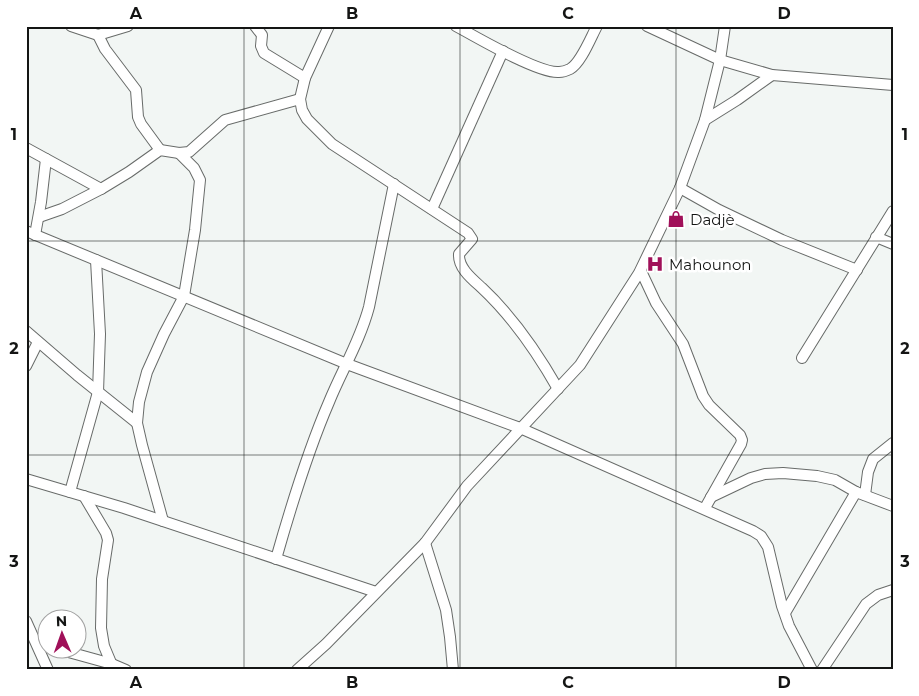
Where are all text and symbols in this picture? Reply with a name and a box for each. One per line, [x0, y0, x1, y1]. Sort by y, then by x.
text: A [129, 4, 143, 23]
text: B [346, 4, 358, 23]
text: C [562, 4, 574, 23]
text: D [777, 4, 791, 23]
text: 1 [11, 125, 17, 144]
text: 1 [902, 125, 908, 144]
shop icon: Dadjè [666, 209, 686, 229]
place label: Dadjè [690, 210, 735, 229]
hospital icon: Mahounon [645, 254, 665, 274]
place label: Mahounon [669, 255, 752, 274]
text: 2 [9, 339, 19, 358]
text: 2 [900, 339, 910, 358]
text: 3 [8, 552, 19, 571]
text: 3 [899, 552, 910, 571]
north arrow [38, 608, 88, 658]
text: N [56, 612, 68, 630]
text: A [129, 673, 143, 692]
text: B [346, 673, 358, 692]
text: C [562, 673, 574, 692]
text: D [777, 673, 791, 692]

